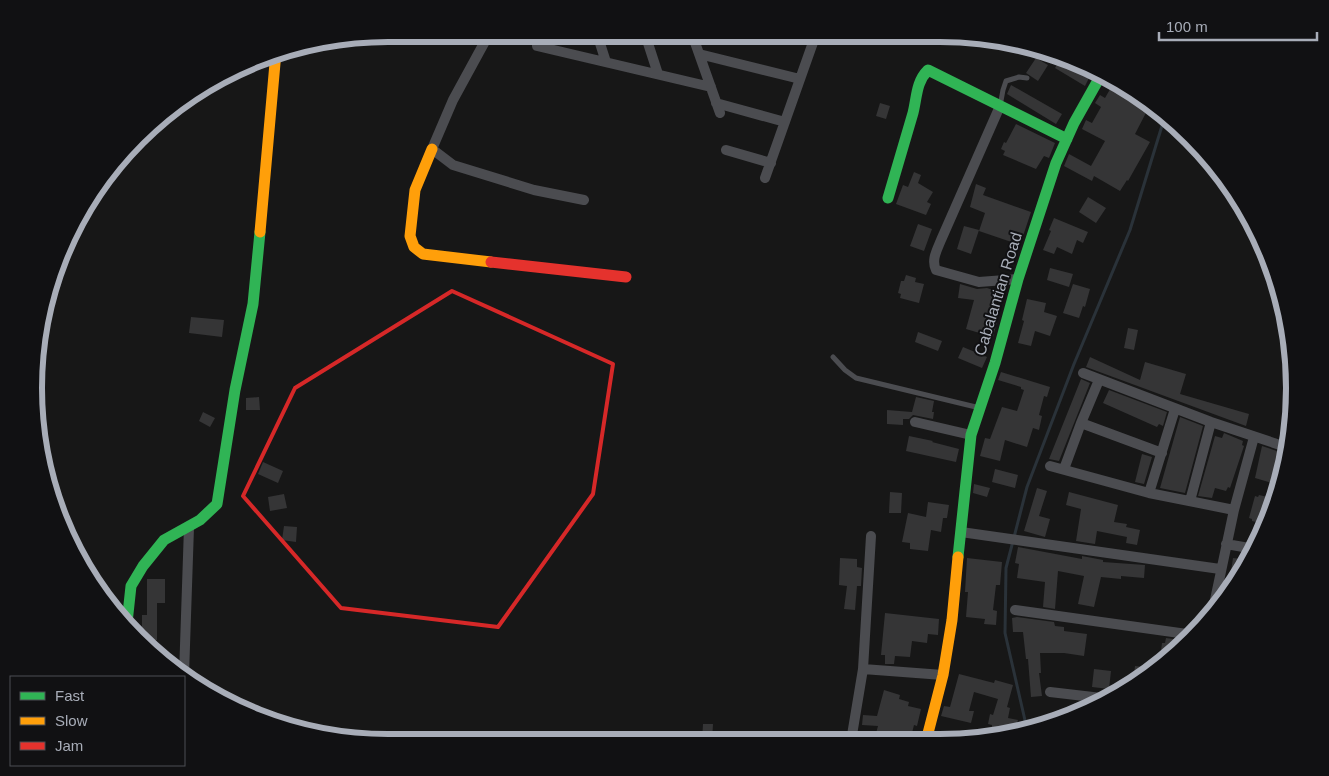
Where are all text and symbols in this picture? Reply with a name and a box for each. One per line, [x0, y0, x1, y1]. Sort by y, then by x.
scale bar [1159, 10, 1316, 42]
text: 100 m [1166, 18, 1208, 35]
street label: Cabalantian Road [971, 230, 1025, 358]
legend [10, 676, 185, 766]
text: Fast [55, 687, 85, 704]
text: Slow [55, 712, 88, 729]
text: Jam [55, 737, 83, 754]

